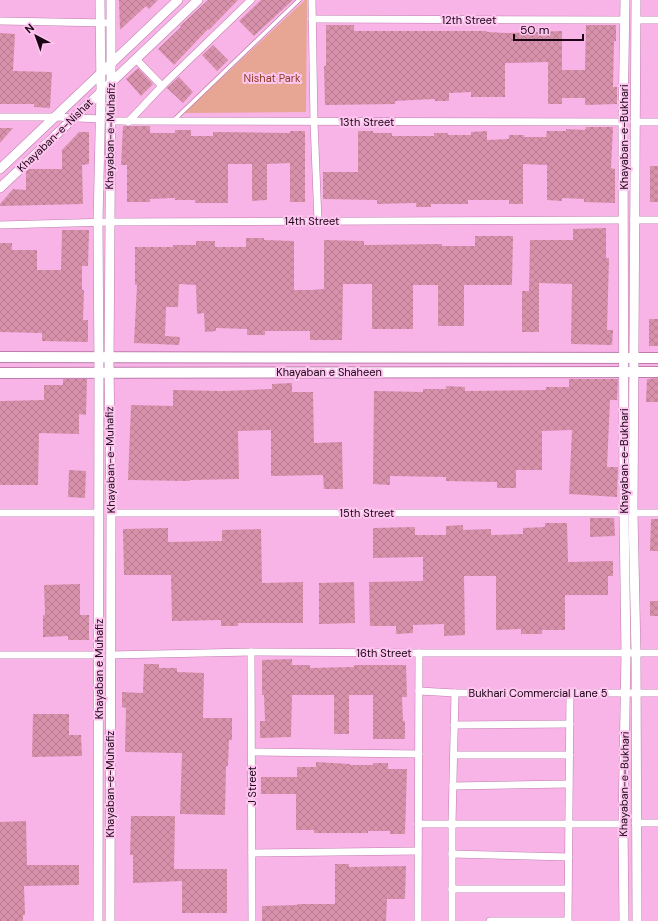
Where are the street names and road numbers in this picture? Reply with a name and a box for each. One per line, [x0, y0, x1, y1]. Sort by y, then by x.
street label: 12th Street [442, 13, 496, 27]
street label: Khayaban-e-Muhafiz [102, 83, 118, 189]
street label: Khayaban-e-Bukhari [617, 84, 631, 190]
street label: Khayaban-e-Nishat [14, 95, 96, 175]
street label: 13th Street [340, 115, 394, 129]
street label: 14th Street [285, 214, 339, 228]
street label: Khayaban e Shaheen [276, 365, 382, 379]
street label: Khayaban-e-Muhafiz [102, 407, 118, 513]
street label: Khayaban-e-Bukhari [617, 408, 631, 514]
street label: 15th Street [340, 506, 394, 520]
street label: Khayaban e Muhafiz [92, 619, 106, 719]
street label: 16th Street [356, 646, 412, 660]
street label: Bukhari Commercial Lane 5 [469, 686, 608, 700]
street label: Khayaban-e-Muhafiz [103, 731, 117, 837]
street label: Khayaban-e-Bukhari [616, 731, 632, 837]
street label: J Street [245, 766, 259, 806]

